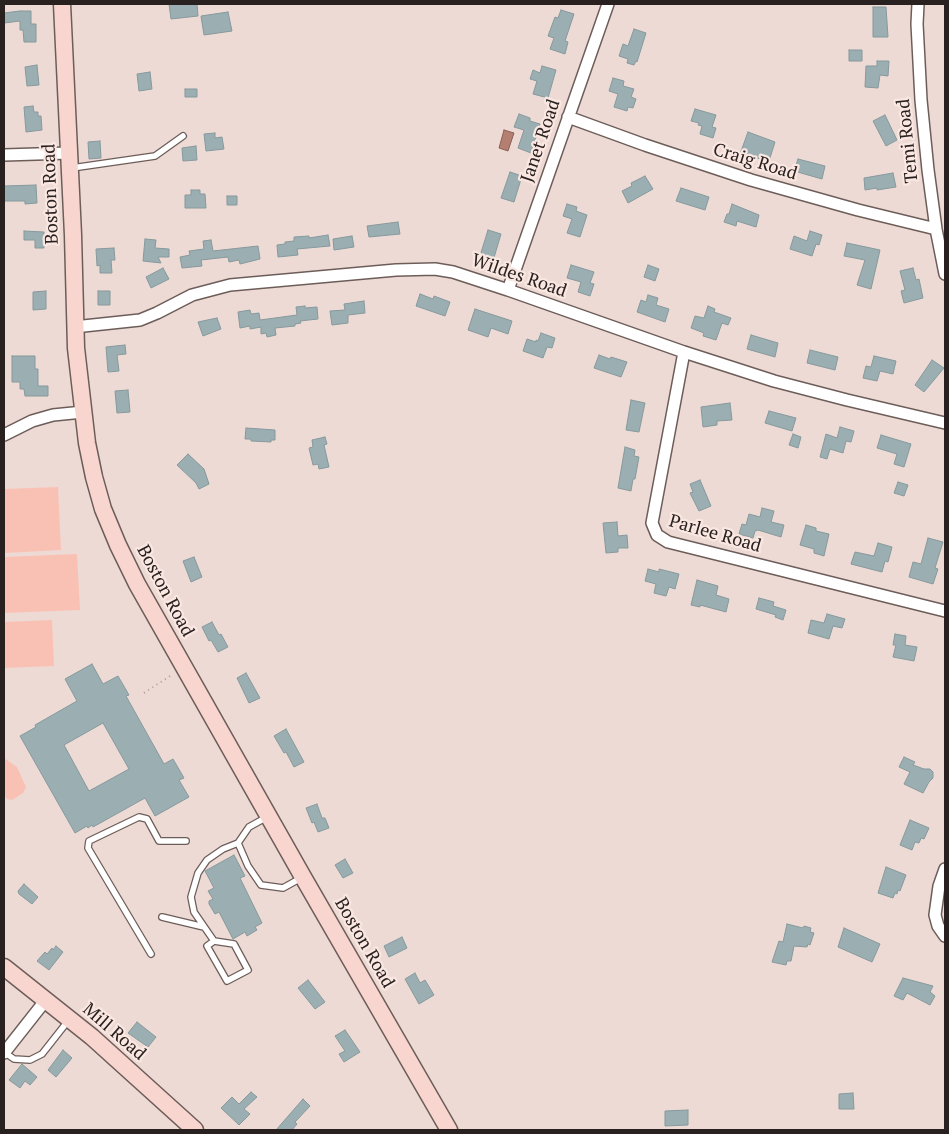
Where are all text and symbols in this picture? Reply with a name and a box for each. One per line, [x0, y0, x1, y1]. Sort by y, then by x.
street label: Janet Road [517, 97, 565, 185]
street label: Temi Road [893, 98, 923, 184]
street label: Craig Road [710, 139, 800, 185]
street label: Boston Road [38, 143, 64, 245]
street label: Wildes Road [469, 250, 569, 302]
street label: Parlee Road [666, 511, 764, 557]
street label: Boston Road [132, 541, 198, 641]
street label: Boston Road [329, 894, 399, 992]
street label: Mill Road [78, 999, 150, 1065]

